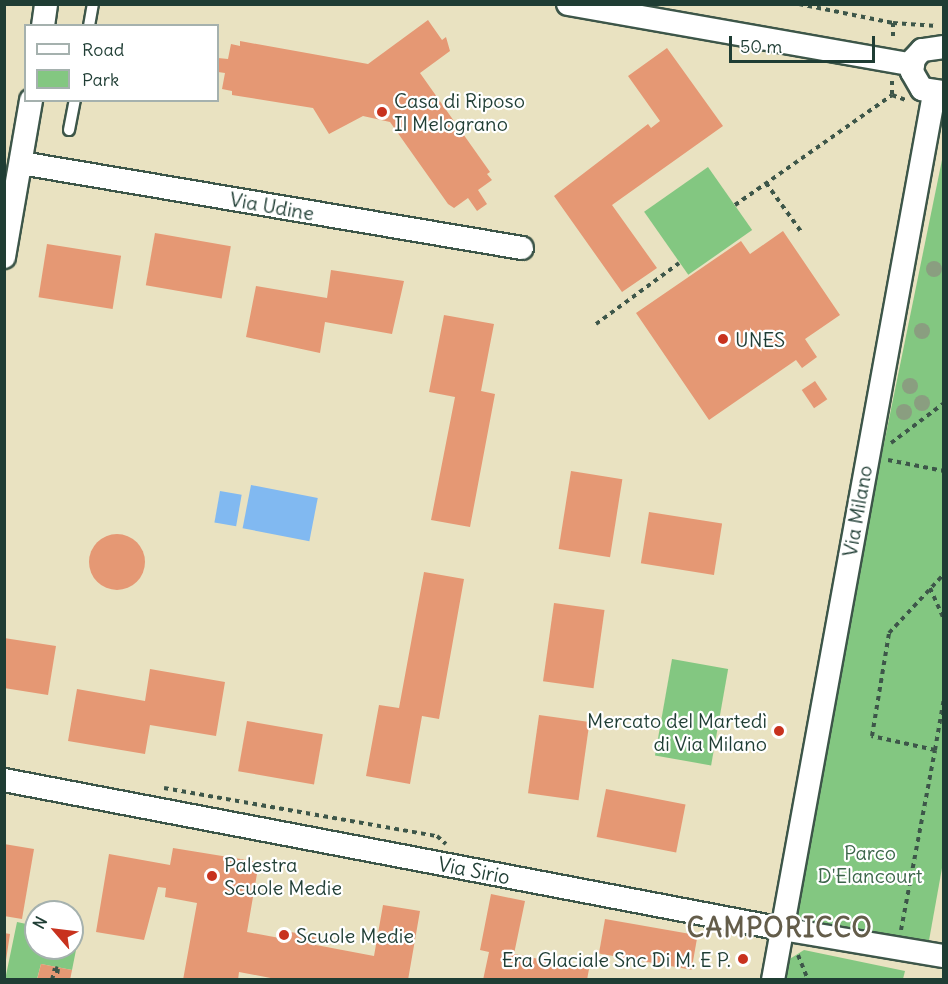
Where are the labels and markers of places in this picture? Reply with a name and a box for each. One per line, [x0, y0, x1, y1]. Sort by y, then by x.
place label: Casa di Riposo Il Melograno [394, 88, 525, 135]
marker: Casa di Riposo Il Melograno [375, 105, 389, 119]
place label: UNES [735, 327, 785, 351]
marker: UNES [716, 332, 730, 346]
place label: Mercato del Martedì di Via Milano [587, 708, 767, 755]
marker: Mercato del Martedì di Via Milano [772, 724, 786, 738]
place label: Palestra Scuole Medie [224, 852, 342, 899]
marker: Palestra Scuole Medie [205, 869, 219, 883]
place label: Scuole Medie [296, 923, 414, 947]
marker: Scuole Medie [277, 928, 291, 942]
place label: Era Glaciale Snc Di M. E P. [502, 947, 731, 971]
marker: Era Glaciale Snc Di M. E P. [736, 952, 750, 966]

